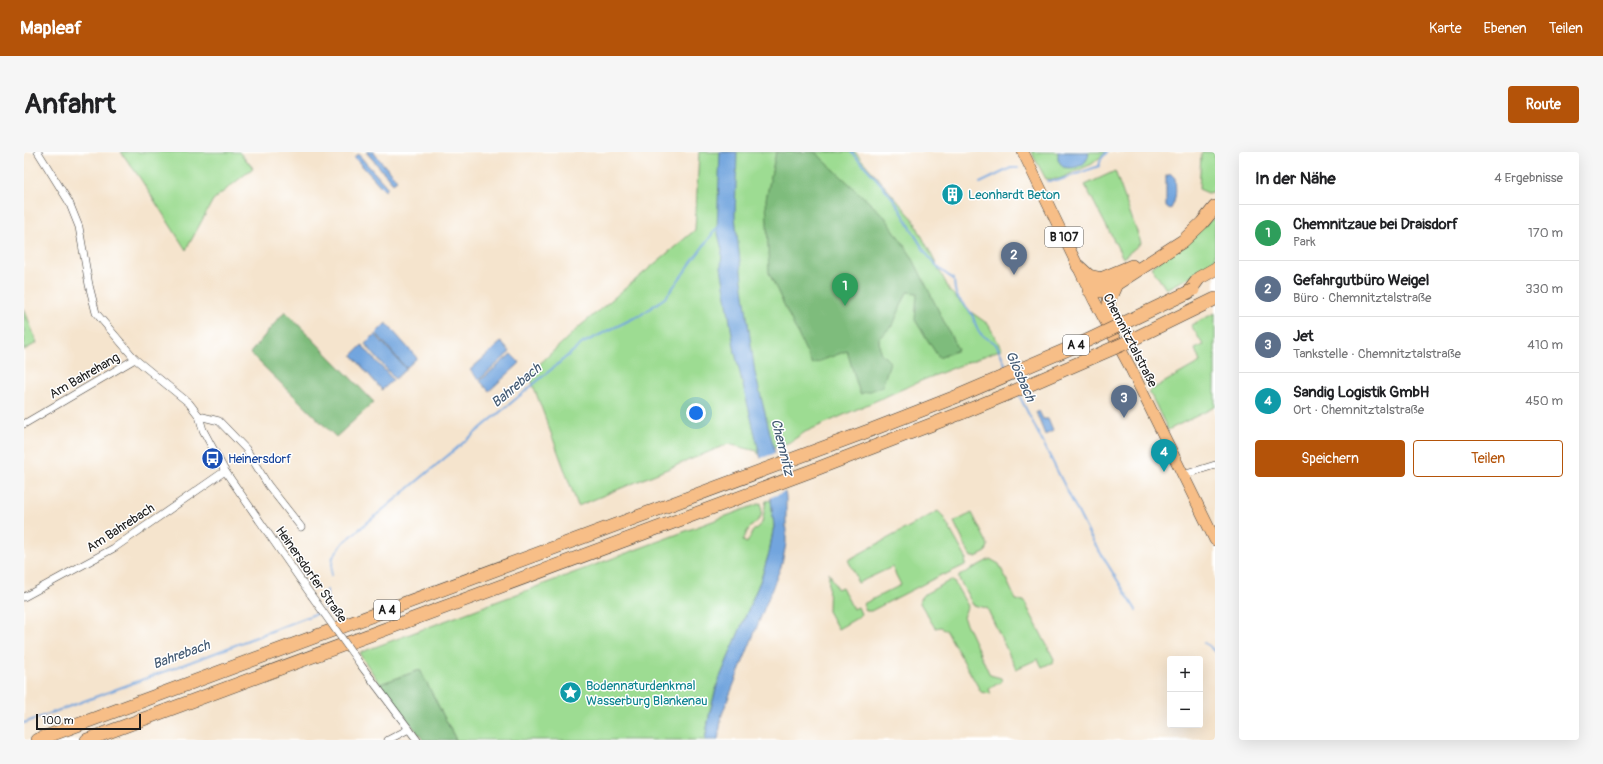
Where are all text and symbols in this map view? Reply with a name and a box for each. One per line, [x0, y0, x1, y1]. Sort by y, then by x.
text: Mapleaf [20, 16, 82, 40]
text: Karte [1429, 20, 1462, 37]
text: Ebenen [1484, 20, 1527, 37]
text: Teilen [1549, 20, 1583, 37]
button: Route [1508, 86, 1579, 123]
text: Anfahrt [24, 87, 116, 122]
text: In der Nähe [1255, 168, 1336, 189]
text: 4 Ergebnisse [1494, 170, 1563, 186]
building icon: Leonhardt Beton [939, 181, 965, 207]
place label: Leonhardt Beton [968, 187, 1060, 203]
text: Chemnitzaue bei Draisdorf [1293, 215, 1458, 234]
text: 1 [1265, 225, 1271, 241]
text: 170 m [1528, 225, 1563, 241]
road number: B 107 [1045, 227, 1083, 247]
text: Park [1293, 234, 1316, 250]
pin: 2 [1001, 242, 1027, 275]
text: Gefahrgutbüro Weigel [1293, 271, 1429, 290]
pin: 1 [832, 273, 858, 306]
text: 2 [1264, 281, 1272, 297]
text: 330 m [1525, 281, 1563, 297]
text: Büro · Chemnitztalstraße [1293, 290, 1432, 306]
street label: Chemnitztalstraße [1100, 291, 1161, 391]
text: Jet [1293, 327, 1314, 346]
road number: A 4 [1063, 335, 1089, 355]
text: 3 [1264, 337, 1272, 353]
text: 410 m [1527, 337, 1563, 353]
text: Tankstelle · Chemnitztalstraße [1293, 346, 1461, 362]
water label: Glösbach [1002, 348, 1040, 405]
street label: Am Bahrehang [47, 349, 123, 402]
water label: Bahrebach [488, 359, 546, 411]
text: Sandig Logistik GmbH [1293, 383, 1429, 402]
pin: 3 [1111, 385, 1137, 418]
text: 4 [1264, 393, 1272, 409]
text: 450 m [1525, 393, 1563, 409]
text: Ort · Chemnitztalstraße [1293, 402, 1424, 418]
your location [686, 403, 706, 423]
water label: Chemnitz [767, 417, 798, 479]
pin: 4 [1151, 439, 1177, 472]
button: Speichern [1255, 440, 1405, 477]
button: Teilen [1413, 440, 1563, 477]
bus stop icon: Heinersdorf [199, 445, 225, 471]
place label: Heinersdorf [228, 451, 292, 467]
street label: Am Bahrebach [83, 500, 158, 556]
street label: Heinersdorfer Straße [272, 523, 351, 626]
road number: A 4 [374, 600, 400, 620]
water label: Bahrebach [150, 636, 213, 673]
map controls [1167, 656, 1203, 728]
button: + [1167, 656, 1203, 692]
place label: Bodennaturdenkmal Wasserburg Blankenau [586, 678, 707, 709]
place icon: Bodennaturdenkmal Wasserburg Blankenau [558, 679, 584, 705]
button: − [1167, 692, 1203, 728]
scale bar [36, 712, 141, 731]
text: 100 m [42, 714, 73, 727]

